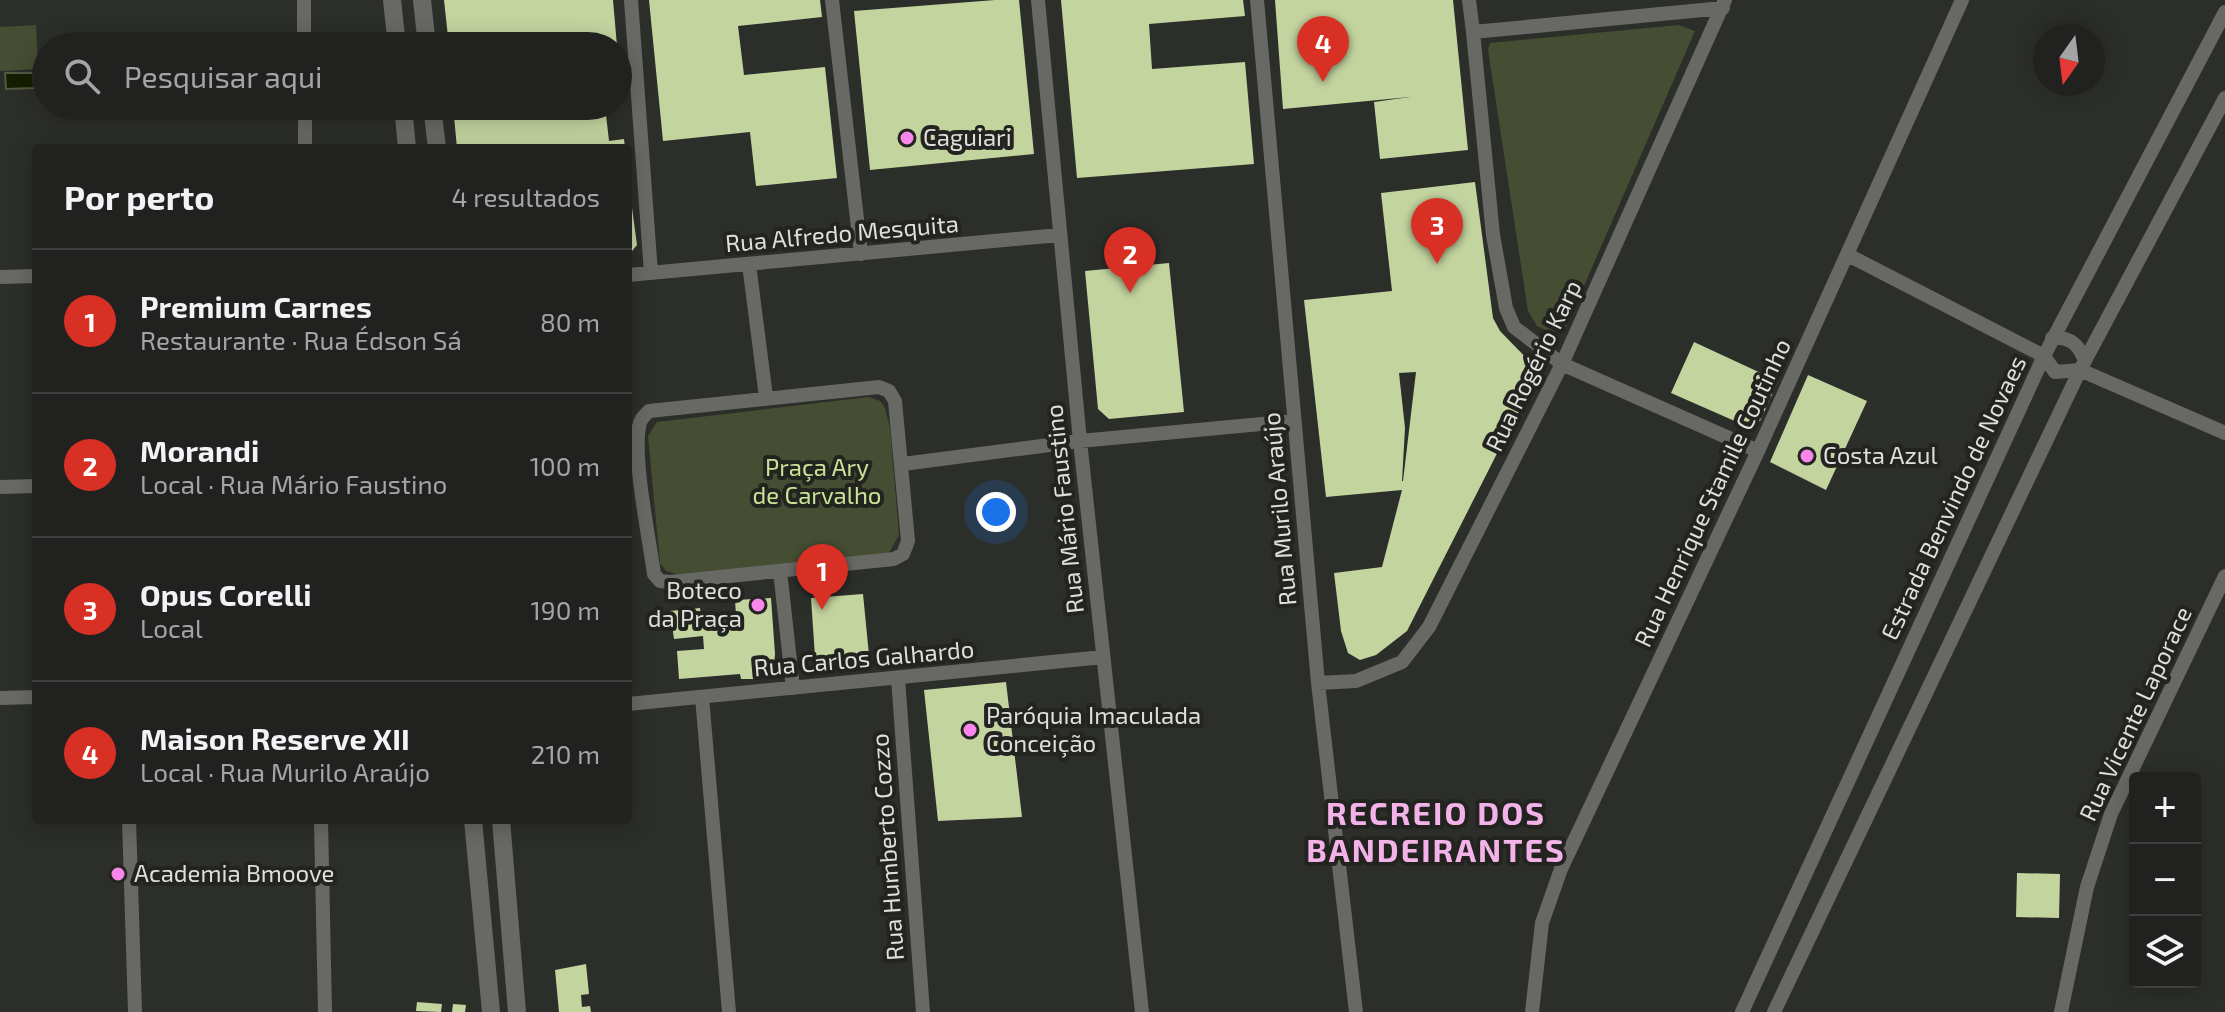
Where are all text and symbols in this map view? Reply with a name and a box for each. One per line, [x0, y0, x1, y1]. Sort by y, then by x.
pin: 4 [1297, 16, 1349, 82]
north arrow [2033, 24, 2105, 96]
search box [32, 32, 632, 120]
icon: search [60, 54, 104, 98]
text: Pesquisar aqui [124, 58, 322, 94]
place label: Caguiari [923, 122, 1012, 151]
marker: Caguiari [898, 129, 916, 147]
text: Por perto [64, 176, 214, 217]
text: 4 resultados [452, 181, 600, 212]
pin: 3 [1411, 198, 1463, 264]
street label: Rua Alfredo Mesquita [724, 208, 960, 257]
pin: 2 [1104, 227, 1156, 293]
street label: Rua Rogério Karp [1479, 275, 1587, 456]
text: Premium Carnes [140, 288, 372, 324]
text: 1 [84, 306, 96, 337]
text: 80 m [540, 306, 600, 337]
text: Restaurante · Rua Édson Sá [140, 324, 462, 355]
street label: Rua Henrique Stamile Coutinho [1627, 334, 1796, 651]
street label: Estrada Benvindo de Novaes [1874, 351, 2031, 644]
street label: Rua Mário Faustino [1038, 403, 1089, 615]
street label: Rua Murilo Araújo [1256, 411, 1301, 607]
text: Morandi [140, 432, 259, 468]
place label: Costa Azul [1823, 440, 1938, 469]
marker: Costa Azul [1798, 447, 1816, 465]
text: 2 [82, 450, 98, 481]
text: 100 m [530, 450, 600, 481]
park label: Praça Ary de Carvalho [753, 452, 881, 509]
text: Local · Rua Mário Faustino [140, 468, 447, 499]
your location [976, 492, 1016, 532]
pin: 1 [796, 544, 848, 610]
place label: Boteco da Praça [648, 575, 742, 633]
text: Opus Corelli [140, 576, 312, 612]
text: 3 [83, 594, 97, 625]
text: 190 m [531, 594, 600, 625]
marker: Boteco da Praça [749, 596, 767, 614]
street label: Rua Vicente Laporace [2072, 602, 2197, 825]
text: Local [140, 612, 203, 643]
street label: Rua Carlos Galhardo [752, 633, 975, 682]
place label: Paróquia Imaculada Conceição [986, 700, 1201, 758]
text: Maison Reserve XII [140, 720, 410, 756]
marker: Paróquia Imaculada Conceição [961, 721, 979, 739]
street label: Rua Humberto Cozzo [864, 733, 909, 962]
text: 4 [82, 738, 98, 769]
text: 210 m [531, 738, 600, 769]
text: Local · Rua Murilo Araújo [140, 756, 430, 787]
map controls [2129, 772, 2201, 988]
button: + [2129, 772, 2201, 844]
district label: RECREIO DOS BANDEIRANTES [1306, 793, 1566, 868]
button: − [2129, 844, 2201, 916]
place label: Academia Bmoove [134, 858, 334, 887]
marker: Academia Bmoove [109, 865, 127, 883]
button: layers [2129, 916, 2201, 988]

